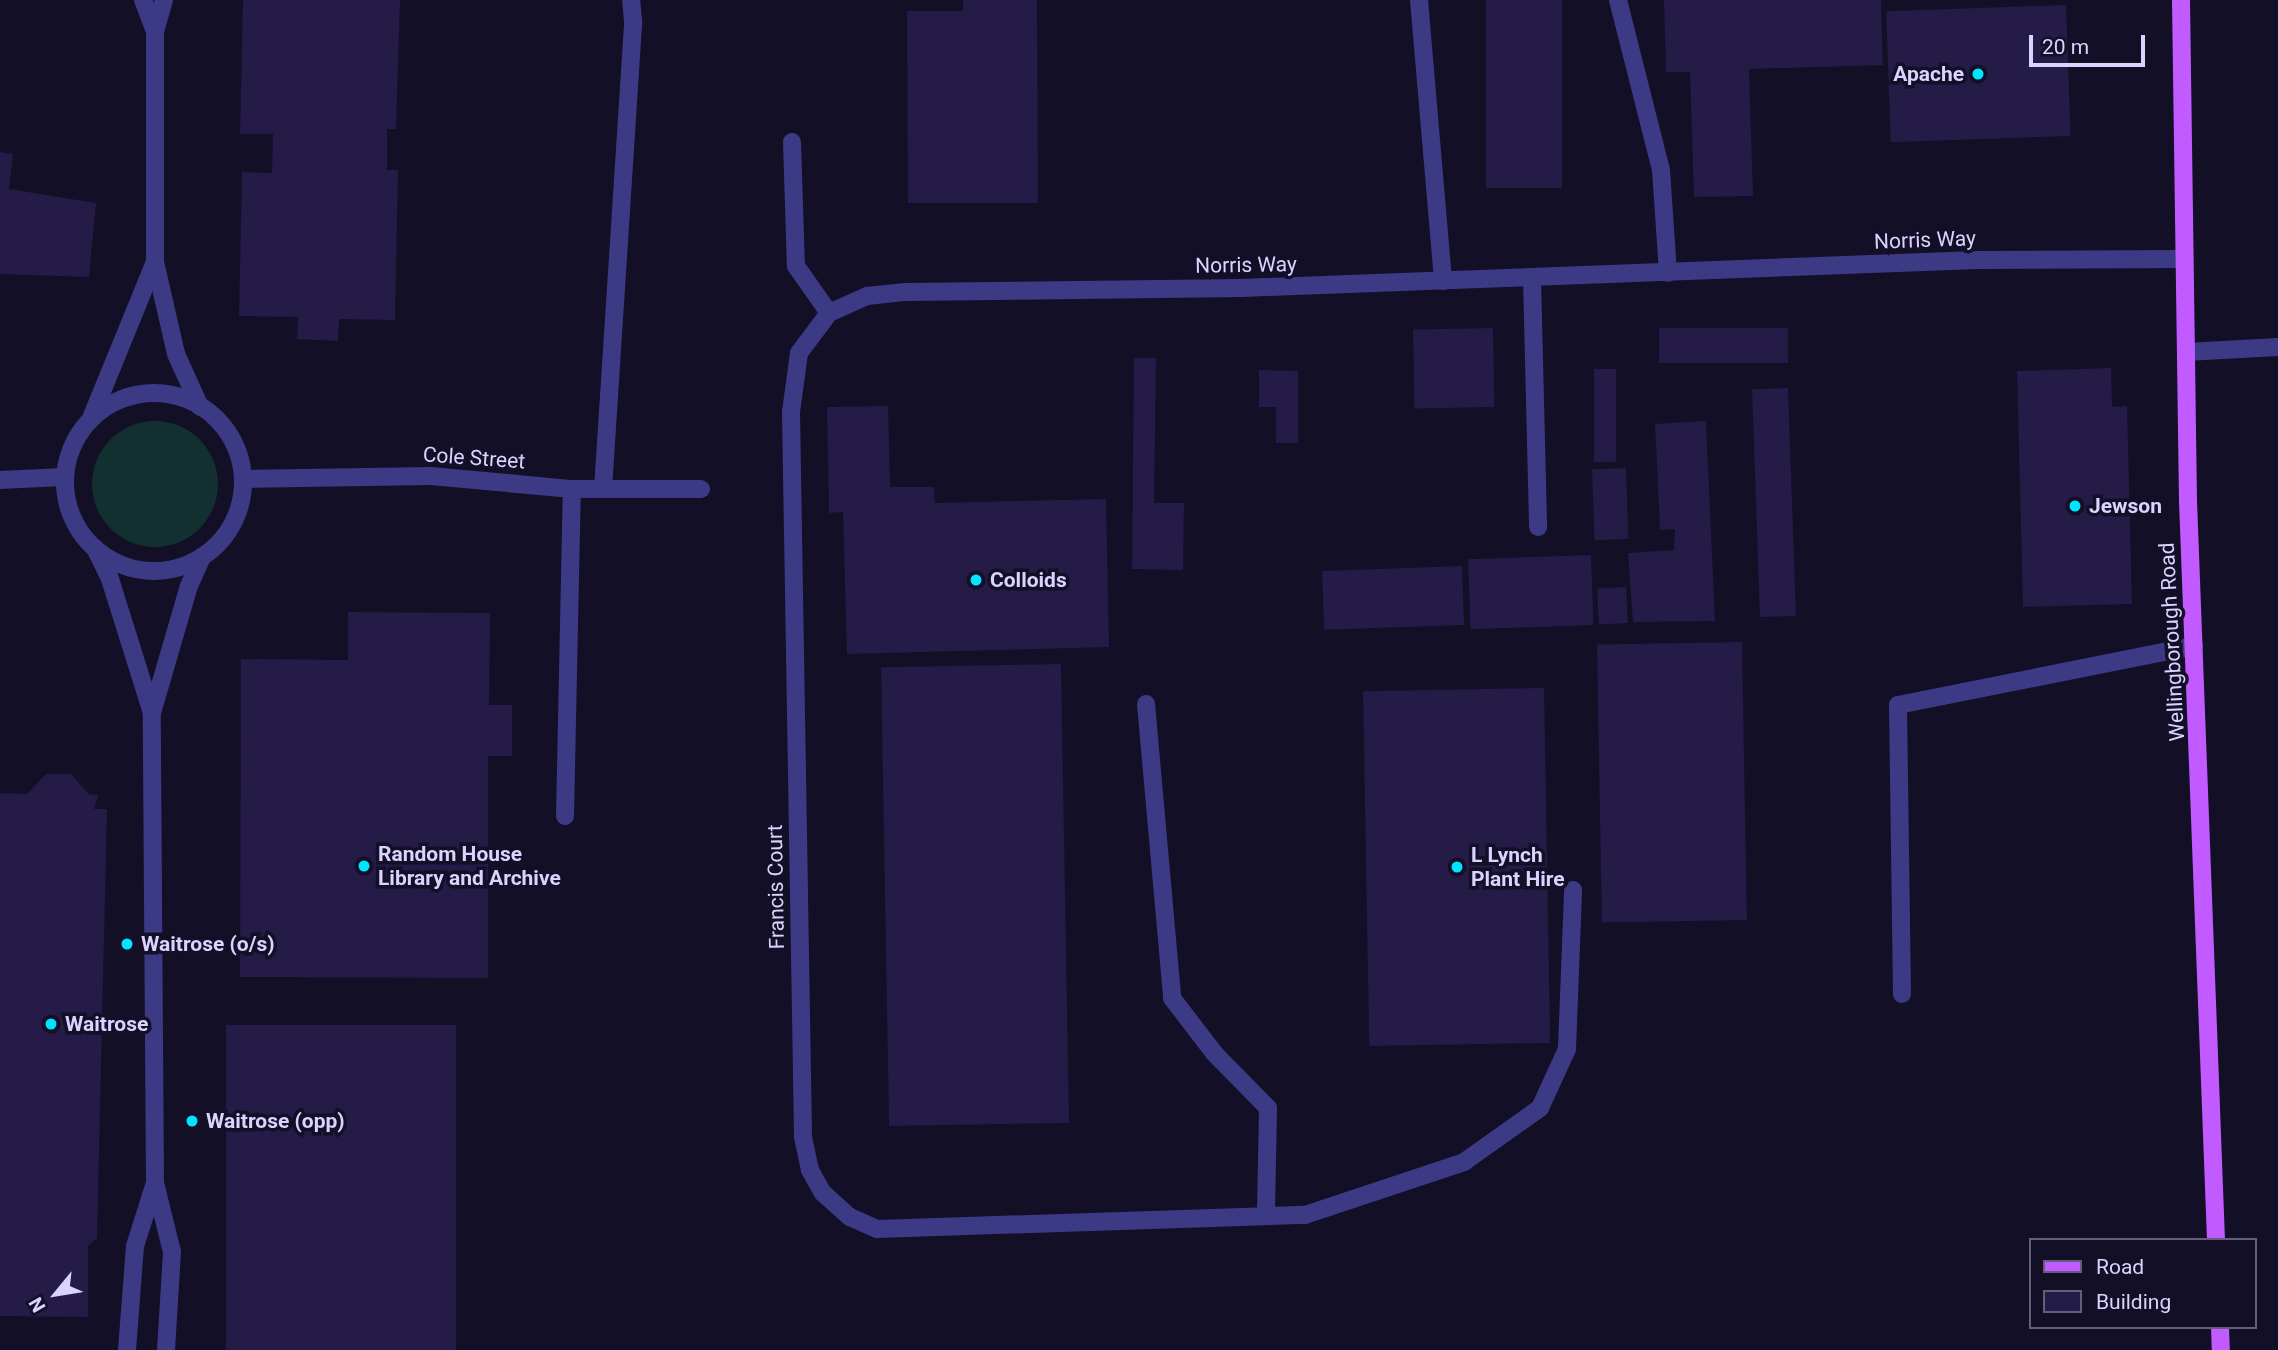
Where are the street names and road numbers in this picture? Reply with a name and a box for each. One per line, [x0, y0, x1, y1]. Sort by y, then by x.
street label: Norris Way [1874, 226, 1976, 254]
street label: Norris Way [1195, 252, 1297, 278]
street label: Cole Street [422, 442, 526, 474]
street label: Wellingborough Road [2154, 542, 2190, 742]
street label: Francis Court [762, 824, 790, 950]

